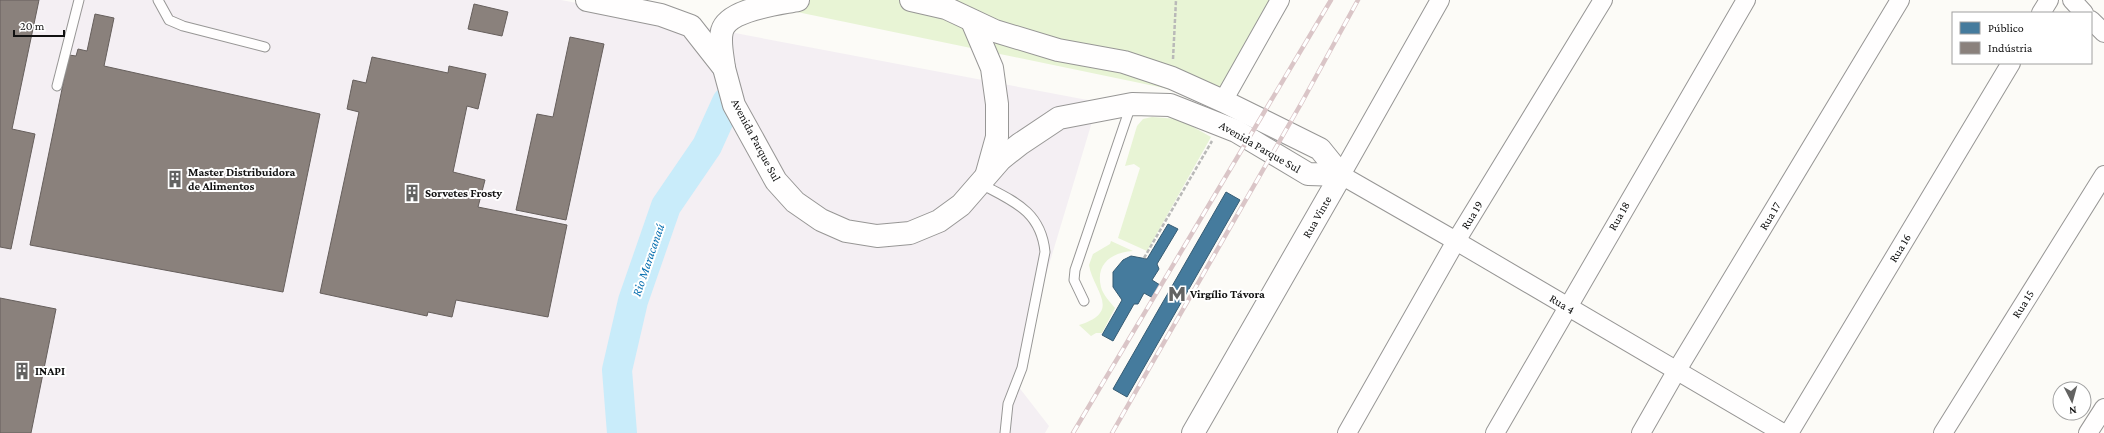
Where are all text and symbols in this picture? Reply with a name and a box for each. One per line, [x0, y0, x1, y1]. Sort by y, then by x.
scale bar [14, 12, 64, 38]
legend [1952, 12, 2092, 64]
text: 20 m [20, 19, 45, 33]
text: Público [1988, 21, 2024, 35]
text: Indústria [1988, 41, 2033, 55]
street label: Avenida Parque Sul [728, 96, 784, 184]
street label: Avenida Parque Sul [1217, 118, 1303, 176]
place label: Master Distribuidora de Alimentos [188, 165, 296, 193]
building icon: Master Distribuidora de Alimentos [165, 169, 185, 189]
building icon: Sorvetes Frosty [402, 183, 422, 203]
place label: Sorvetes Frosty [425, 186, 502, 200]
street label: Rua Vinte [1299, 194, 1335, 240]
street label: Rua 19 [1458, 198, 1486, 232]
street label: Rua 18 [1605, 199, 1633, 233]
street label: Rua 17 [1756, 199, 1784, 233]
water label: Rio Maracanaú [629, 221, 668, 298]
street label: Rua 16 [1886, 231, 1914, 265]
metro station icon: Virgílio Távora [1167, 284, 1187, 304]
place label: Virgílio Távora [1189, 287, 1265, 301]
street label: Rua 15 [2009, 287, 2037, 321]
street label: Rua 4 [1547, 291, 1577, 317]
building icon: INAPI [12, 361, 32, 381]
place label: INAPI [35, 364, 65, 378]
north arrow [2052, 381, 2092, 421]
text: N [2068, 405, 2077, 417]

